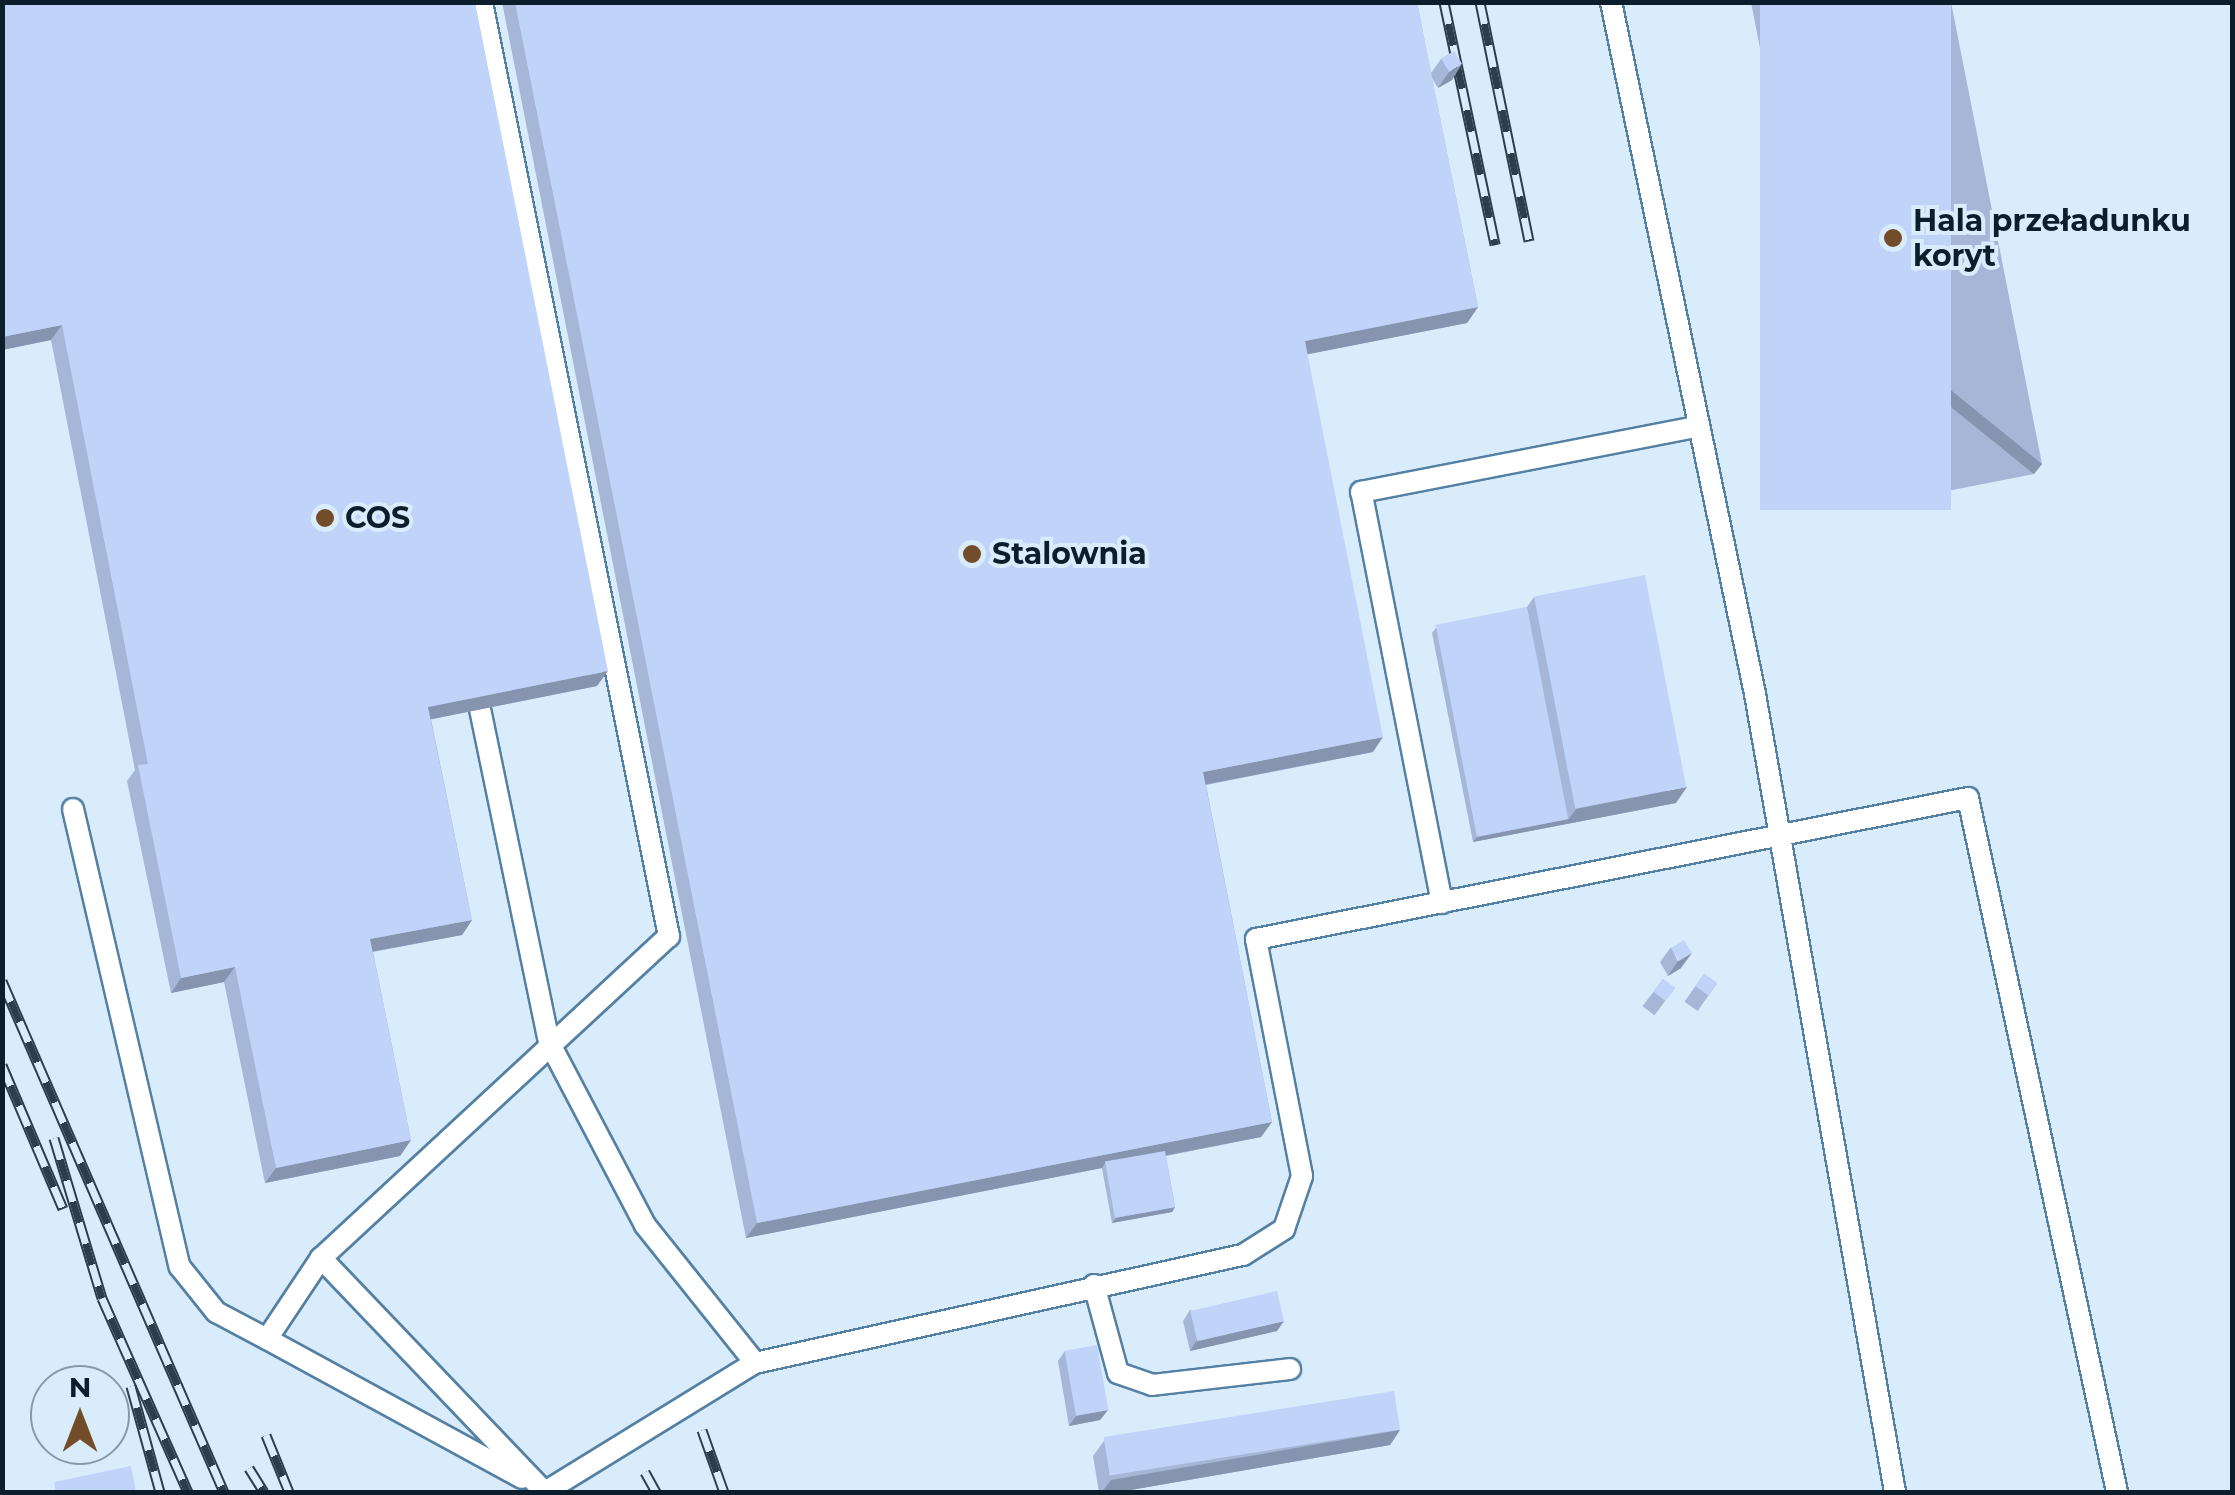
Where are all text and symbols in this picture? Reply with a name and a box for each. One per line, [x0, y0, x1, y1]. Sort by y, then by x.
place label: Hala przeładunku koryt [1913, 203, 2191, 274]
marker: Hala przeładunku koryt [1882, 227, 1904, 249]
place label: COS [345, 500, 410, 536]
marker: COS [314, 507, 336, 529]
place label: Stalownia [992, 536, 1147, 572]
marker: Stalownia [961, 543, 983, 565]
north arrow [30, 1365, 130, 1465]
text: N [69, 1370, 91, 1404]

